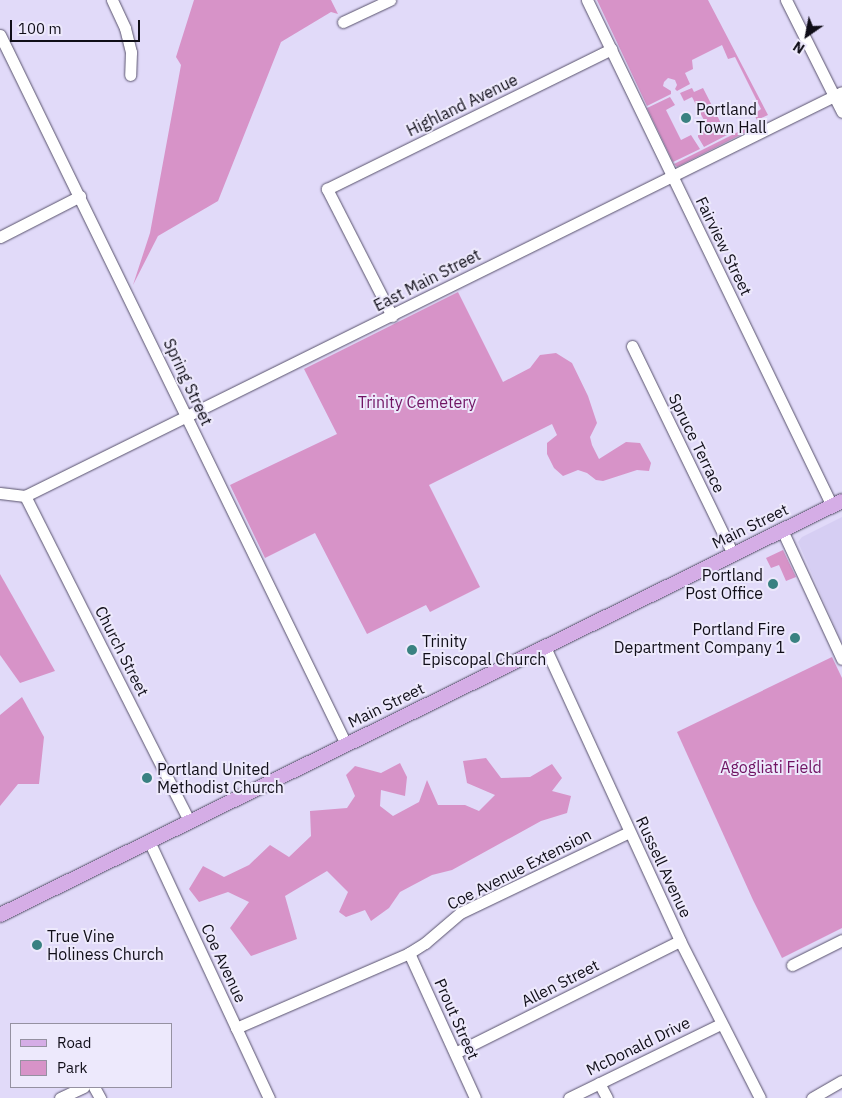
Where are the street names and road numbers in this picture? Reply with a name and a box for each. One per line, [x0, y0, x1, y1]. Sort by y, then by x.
street label: Highland Avenue [403, 70, 521, 140]
street label: Fairview Street [692, 194, 756, 298]
street label: East Main Street [370, 245, 484, 315]
street label: Spring Street [160, 336, 216, 428]
street label: Spruce Terrace [665, 390, 729, 496]
street label: Main Street [709, 499, 791, 553]
street label: Church Street [91, 603, 153, 699]
street label: Main Street [345, 678, 427, 732]
street label: Russell Avenue [632, 813, 696, 921]
street label: Coe Avenue Extension [444, 824, 594, 914]
street label: Coe Avenue [197, 920, 251, 1006]
street label: Allen Street [518, 955, 602, 1011]
street label: Prout Street [431, 976, 483, 1062]
street label: McDonald Drive [583, 1013, 693, 1079]

